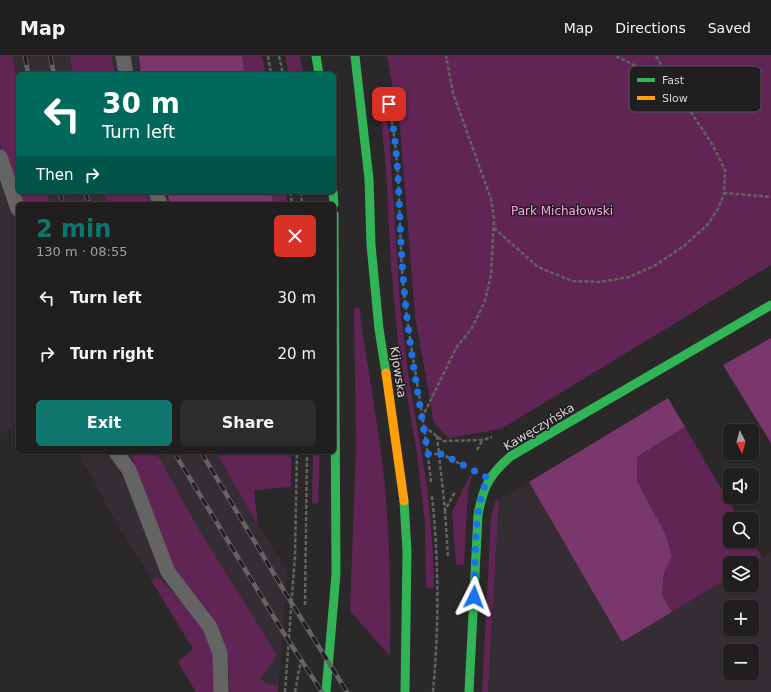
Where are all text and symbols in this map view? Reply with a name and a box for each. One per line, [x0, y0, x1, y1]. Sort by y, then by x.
text: Map [20, 17, 65, 39]
text: Map [564, 20, 593, 36]
text: Directions [615, 20, 686, 36]
text: Saved [708, 20, 751, 36]
legend [629, 66, 761, 112]
text: Fast [662, 74, 685, 87]
text: 30 m [102, 87, 180, 120]
pin [372, 87, 406, 121]
icon: left [36, 88, 88, 140]
text: Slow [662, 92, 688, 105]
icon: arrive [378, 93, 400, 115]
text: Turn left [102, 121, 175, 142]
icon: right [81, 164, 103, 186]
text: Then [36, 166, 73, 184]
park label: Park Michałowski [511, 204, 613, 218]
text: 2 min [36, 215, 111, 243]
button: close [274, 215, 316, 257]
text: 130 m · 08:55 [36, 244, 127, 259]
icon: left [36, 287, 58, 309]
text: Turn left [70, 289, 142, 307]
text: 30 m [278, 289, 316, 307]
icon: right [36, 343, 58, 365]
text: Turn right [70, 345, 154, 363]
text: 20 m [278, 345, 316, 363]
street label: Kijowska [387, 345, 409, 399]
button: Exit [36, 400, 172, 446]
button: Share [180, 400, 316, 446]
street label: Kawęczyńska [501, 400, 577, 454]
north arrow [723, 424, 759, 460]
map controls [723, 424, 759, 680]
button: sound [723, 468, 759, 504]
button: search [723, 512, 759, 548]
button: layers [723, 556, 759, 592]
position arrow [453, 576, 495, 618]
button: + [723, 600, 759, 636]
button: − [723, 644, 759, 680]

